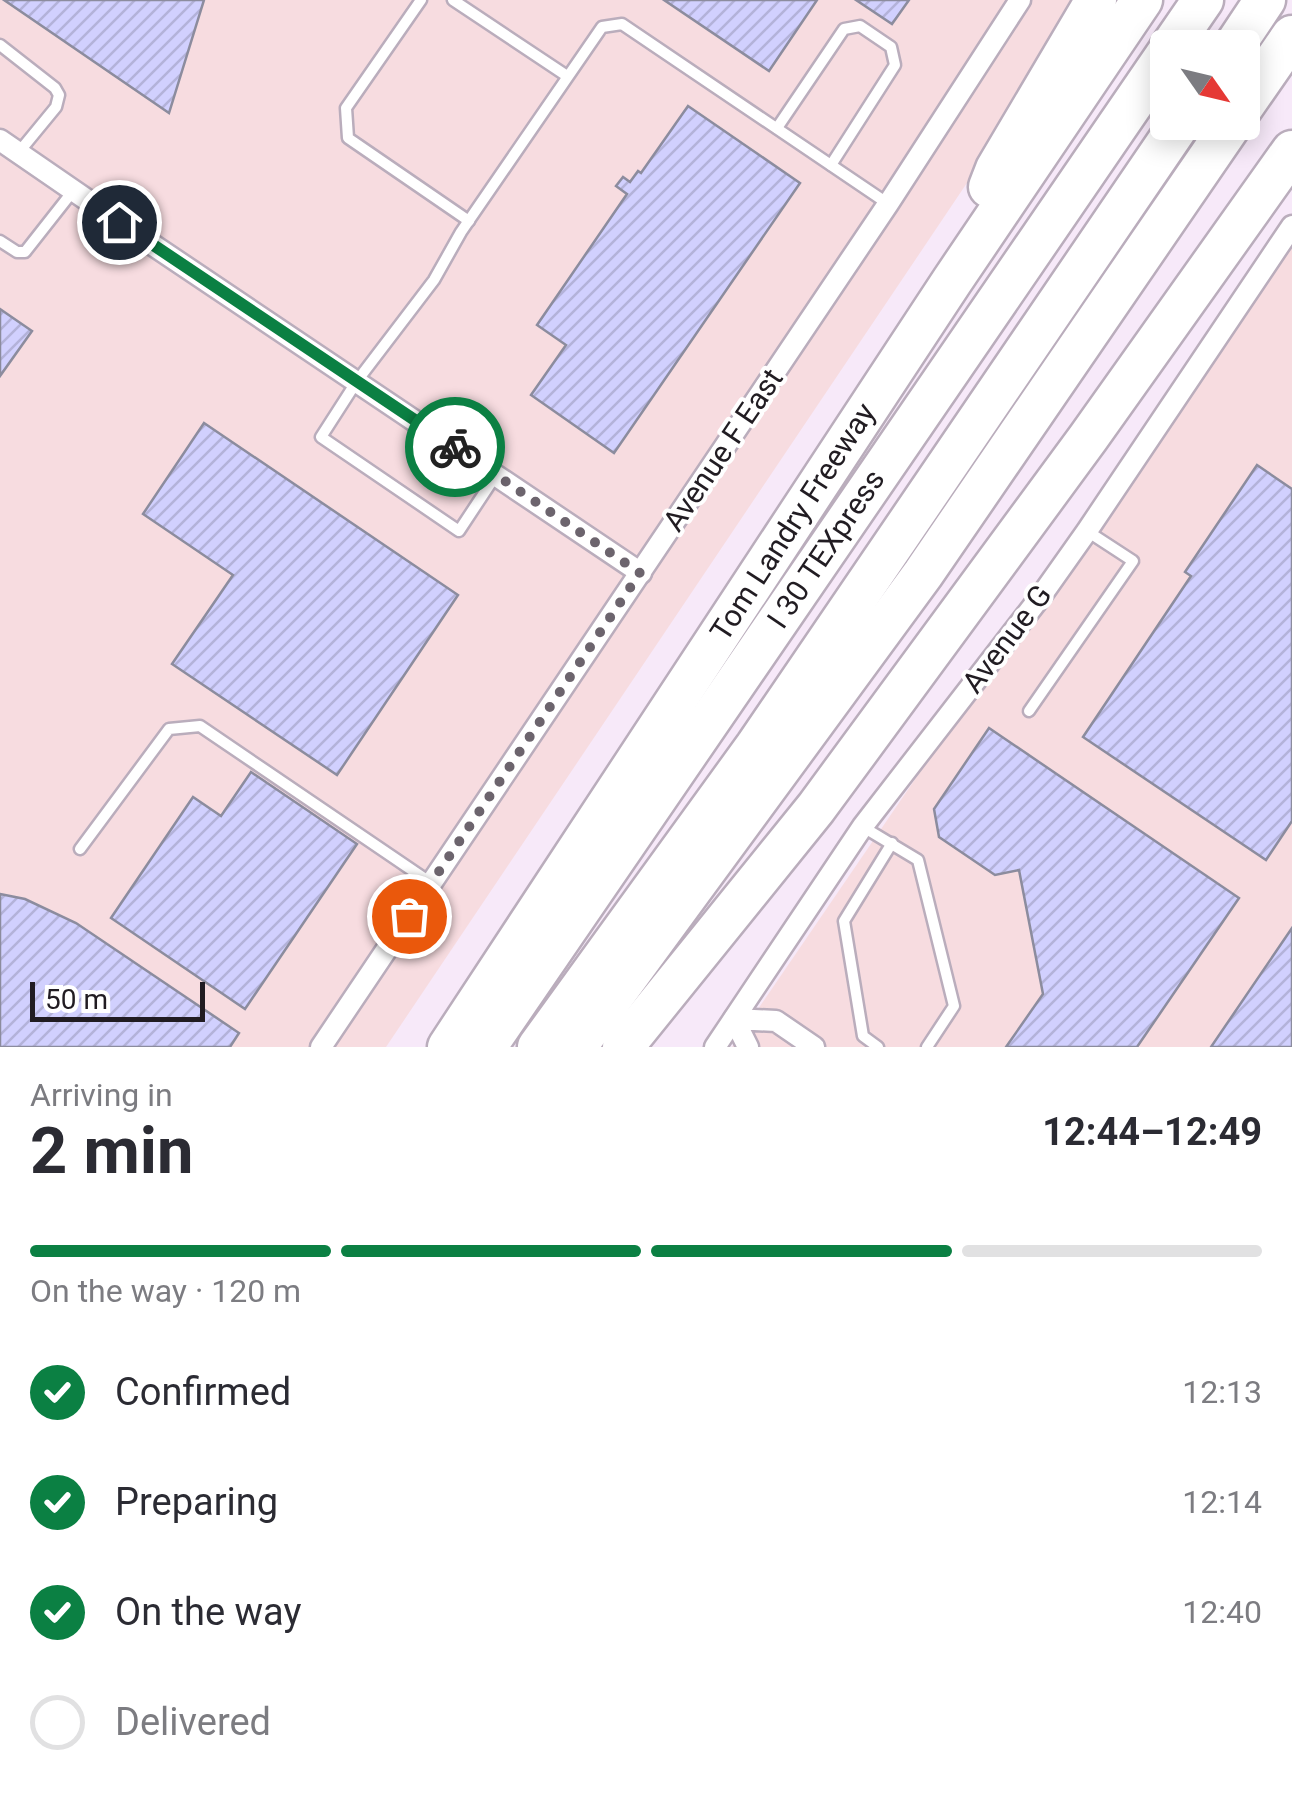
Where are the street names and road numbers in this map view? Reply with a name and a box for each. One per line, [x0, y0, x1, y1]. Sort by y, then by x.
street label: Avenue F East [655, 362, 790, 538]
street label: Tom Landry Freeway [703, 396, 882, 647]
street label: I 30 TEXpress [760, 463, 891, 635]
street label: Avenue G [955, 578, 1058, 700]

